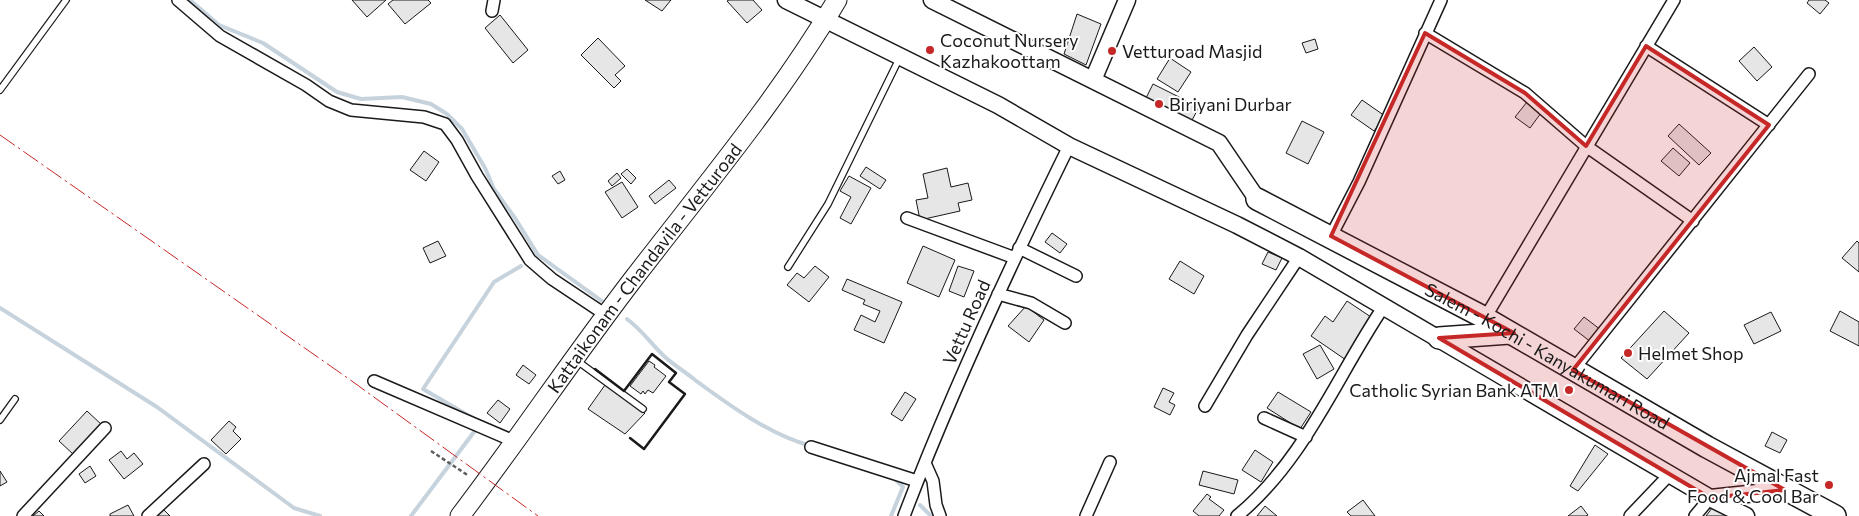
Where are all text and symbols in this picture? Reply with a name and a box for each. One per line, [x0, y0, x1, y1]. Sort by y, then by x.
place label: Coconut Nursery Kazhakoottam [940, 29, 1079, 72]
place label: Vetturoad Masjid [1122, 40, 1262, 62]
marker: Coconut Nursery Kazhakoottam [924, 44, 936, 56]
marker: Vetturoad Masjid [1106, 45, 1118, 57]
place label: Biriyani Durbar [1169, 93, 1292, 115]
marker: Biriyani Durbar [1153, 98, 1165, 110]
street label: Kattaikonam - Chandavila - Vetturoad [542, 139, 746, 397]
street label: Vettu Road [937, 276, 995, 368]
street label: Salem - Kochi - Kanyakumari Road [1421, 278, 1673, 434]
place label: Helmet Shop [1638, 342, 1744, 364]
marker: Helmet Shop [1622, 347, 1634, 359]
place label: Catholic Syrian Bank ATM [1349, 379, 1559, 401]
marker: Catholic Syrian Bank ATM [1563, 384, 1575, 396]
place label: Ajmal Fast Food & Cool Bar [1687, 464, 1819, 507]
marker: Ajmal Fast Food & Cool Bar [1823, 479, 1835, 491]

